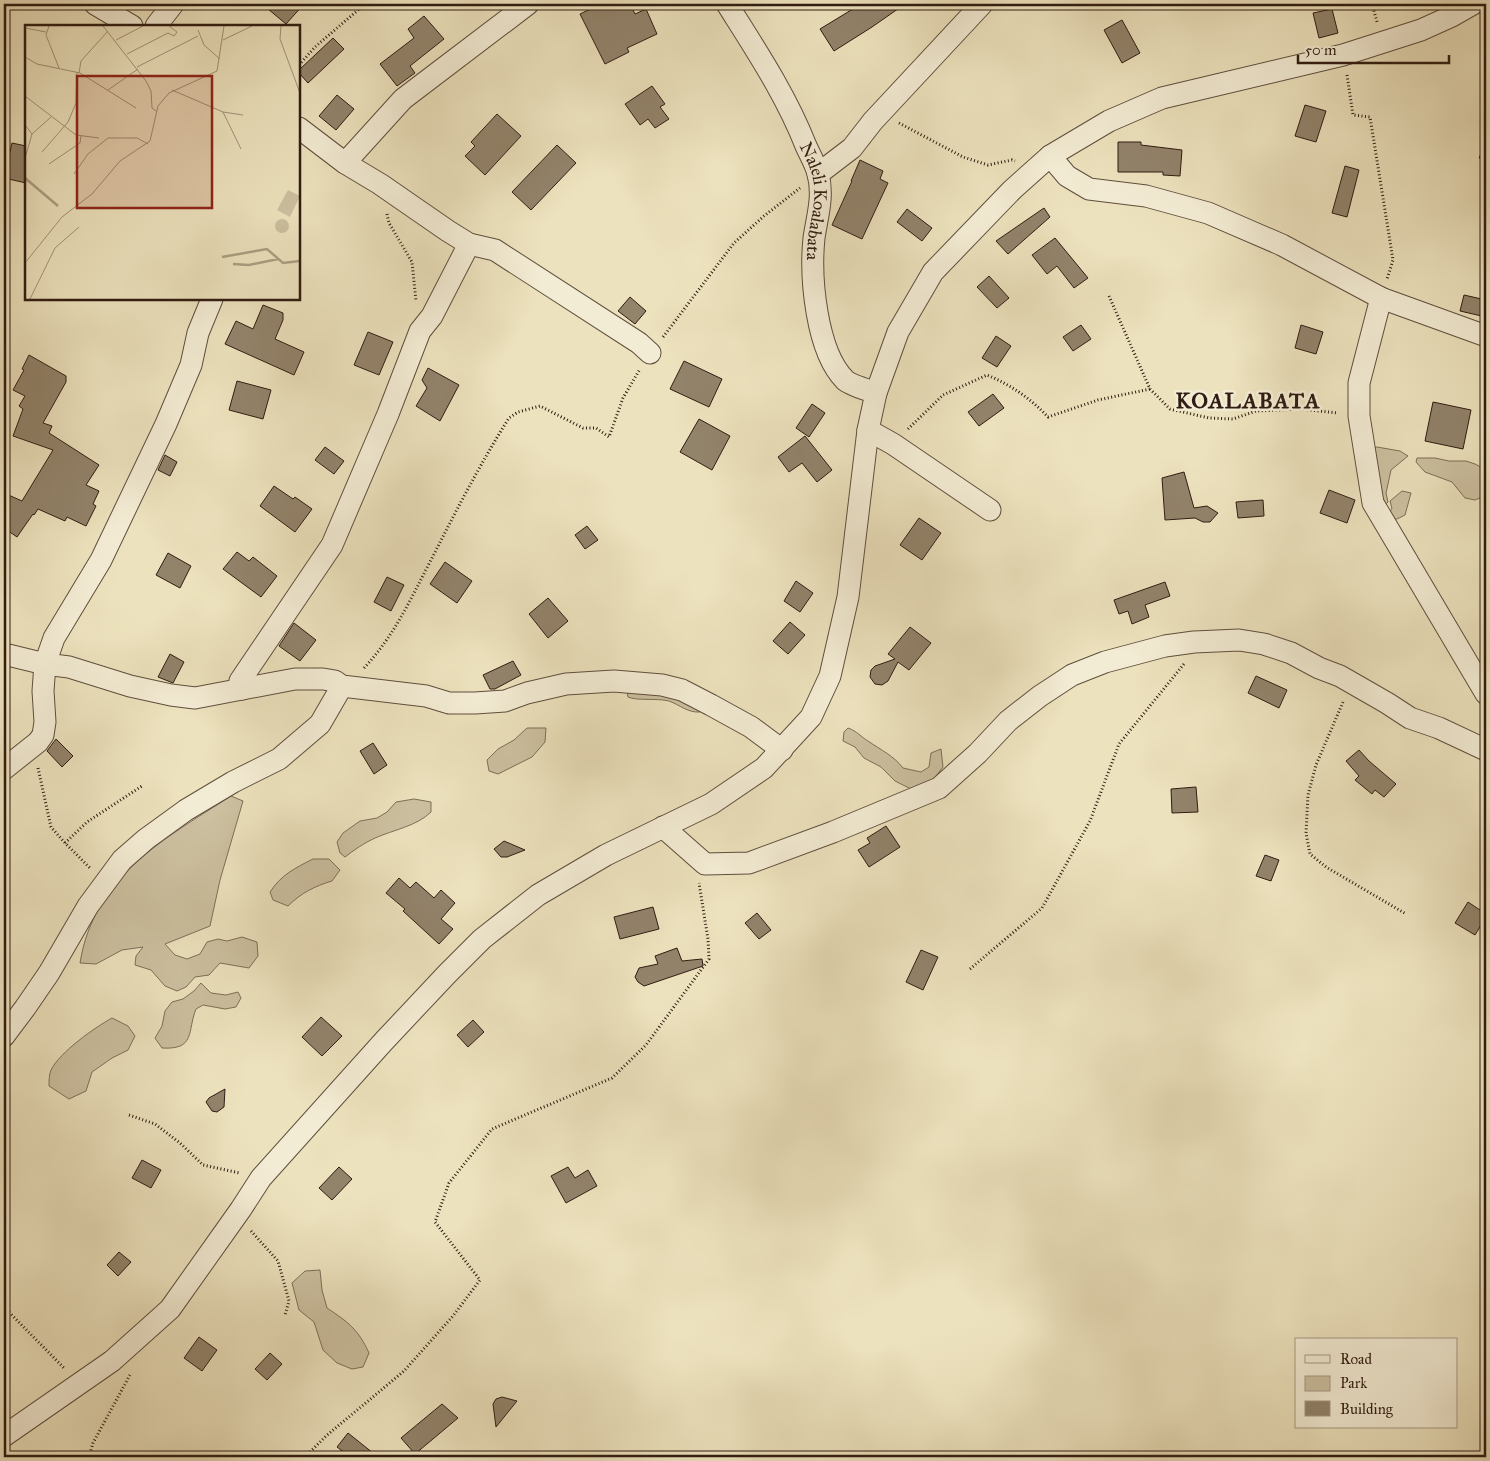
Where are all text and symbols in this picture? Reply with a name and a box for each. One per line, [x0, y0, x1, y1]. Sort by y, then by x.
inset map [25, 25, 300, 300]
scale bar [1298, 32, 1449, 64]
text: 50 m [1305, 41, 1337, 59]
street label: Naleli Koalabata [795, 138, 831, 261]
district label: KOALABATA [1175, 387, 1321, 414]
legend [1295, 1338, 1458, 1428]
text: Road [1340, 1350, 1372, 1368]
text: Park [1340, 1374, 1367, 1392]
text: Building [1340, 1400, 1394, 1418]

